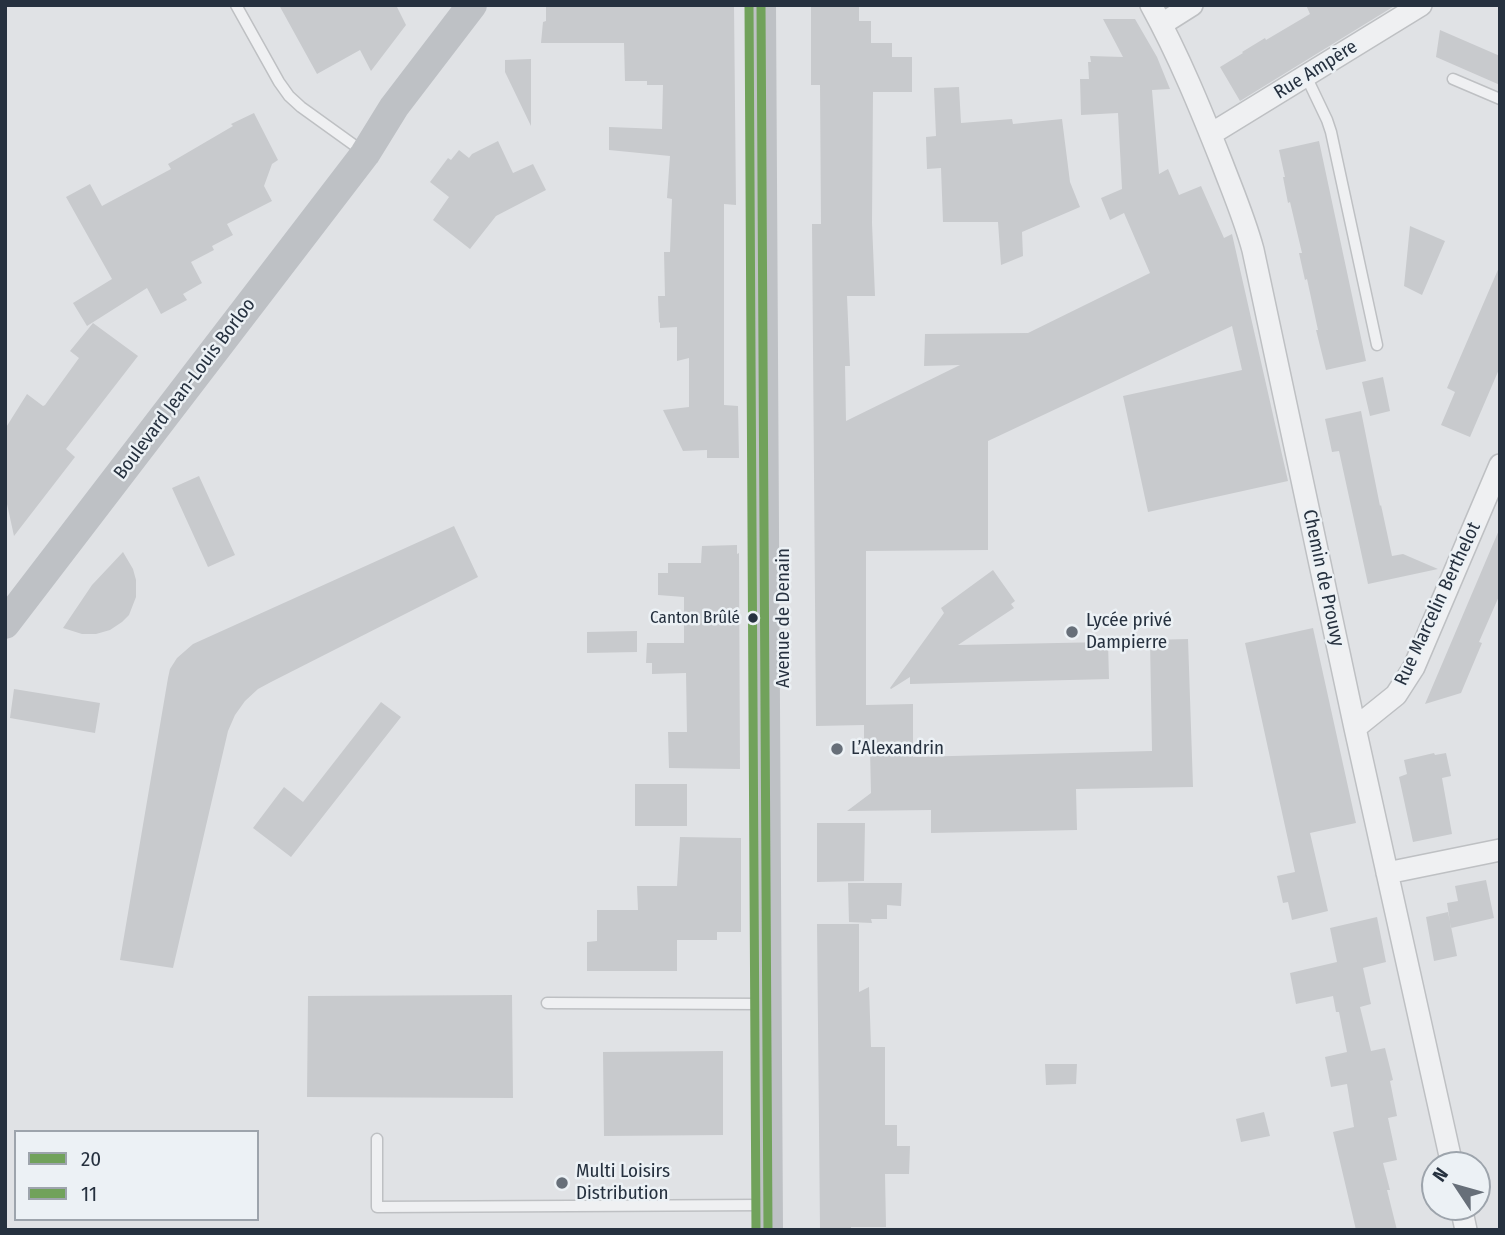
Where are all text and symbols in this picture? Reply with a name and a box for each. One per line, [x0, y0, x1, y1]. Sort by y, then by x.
street label: Rue Ampère [1270, 35, 1362, 105]
street label: Boulevard Jean-Louis Borloo [109, 294, 261, 484]
street label: Chemin de Prouvy [1297, 508, 1349, 648]
street label: Rue Marcelin Berthelot [1390, 519, 1486, 689]
street label: Avenue de Denain [773, 548, 795, 688]
place label: Canton Brûlé [650, 608, 740, 628]
place label: Lycée privé Dampierre [1086, 610, 1172, 654]
marker: Canton Brûlé [746, 611, 760, 625]
marker: Lycée privé Dampierre [1064, 624, 1080, 640]
place label: L’Alexandrin [851, 738, 944, 760]
marker: L’Alexandrin [829, 741, 845, 757]
legend [14, 1130, 259, 1221]
text: 20 [81, 1146, 101, 1172]
north arrow [1421, 1151, 1491, 1221]
place label: Multi Loisirs Distribution [576, 1161, 670, 1205]
text: N [1428, 1163, 1453, 1186]
marker: Multi Loisirs Distribution [554, 1175, 570, 1191]
text: 11 [81, 1181, 97, 1207]

